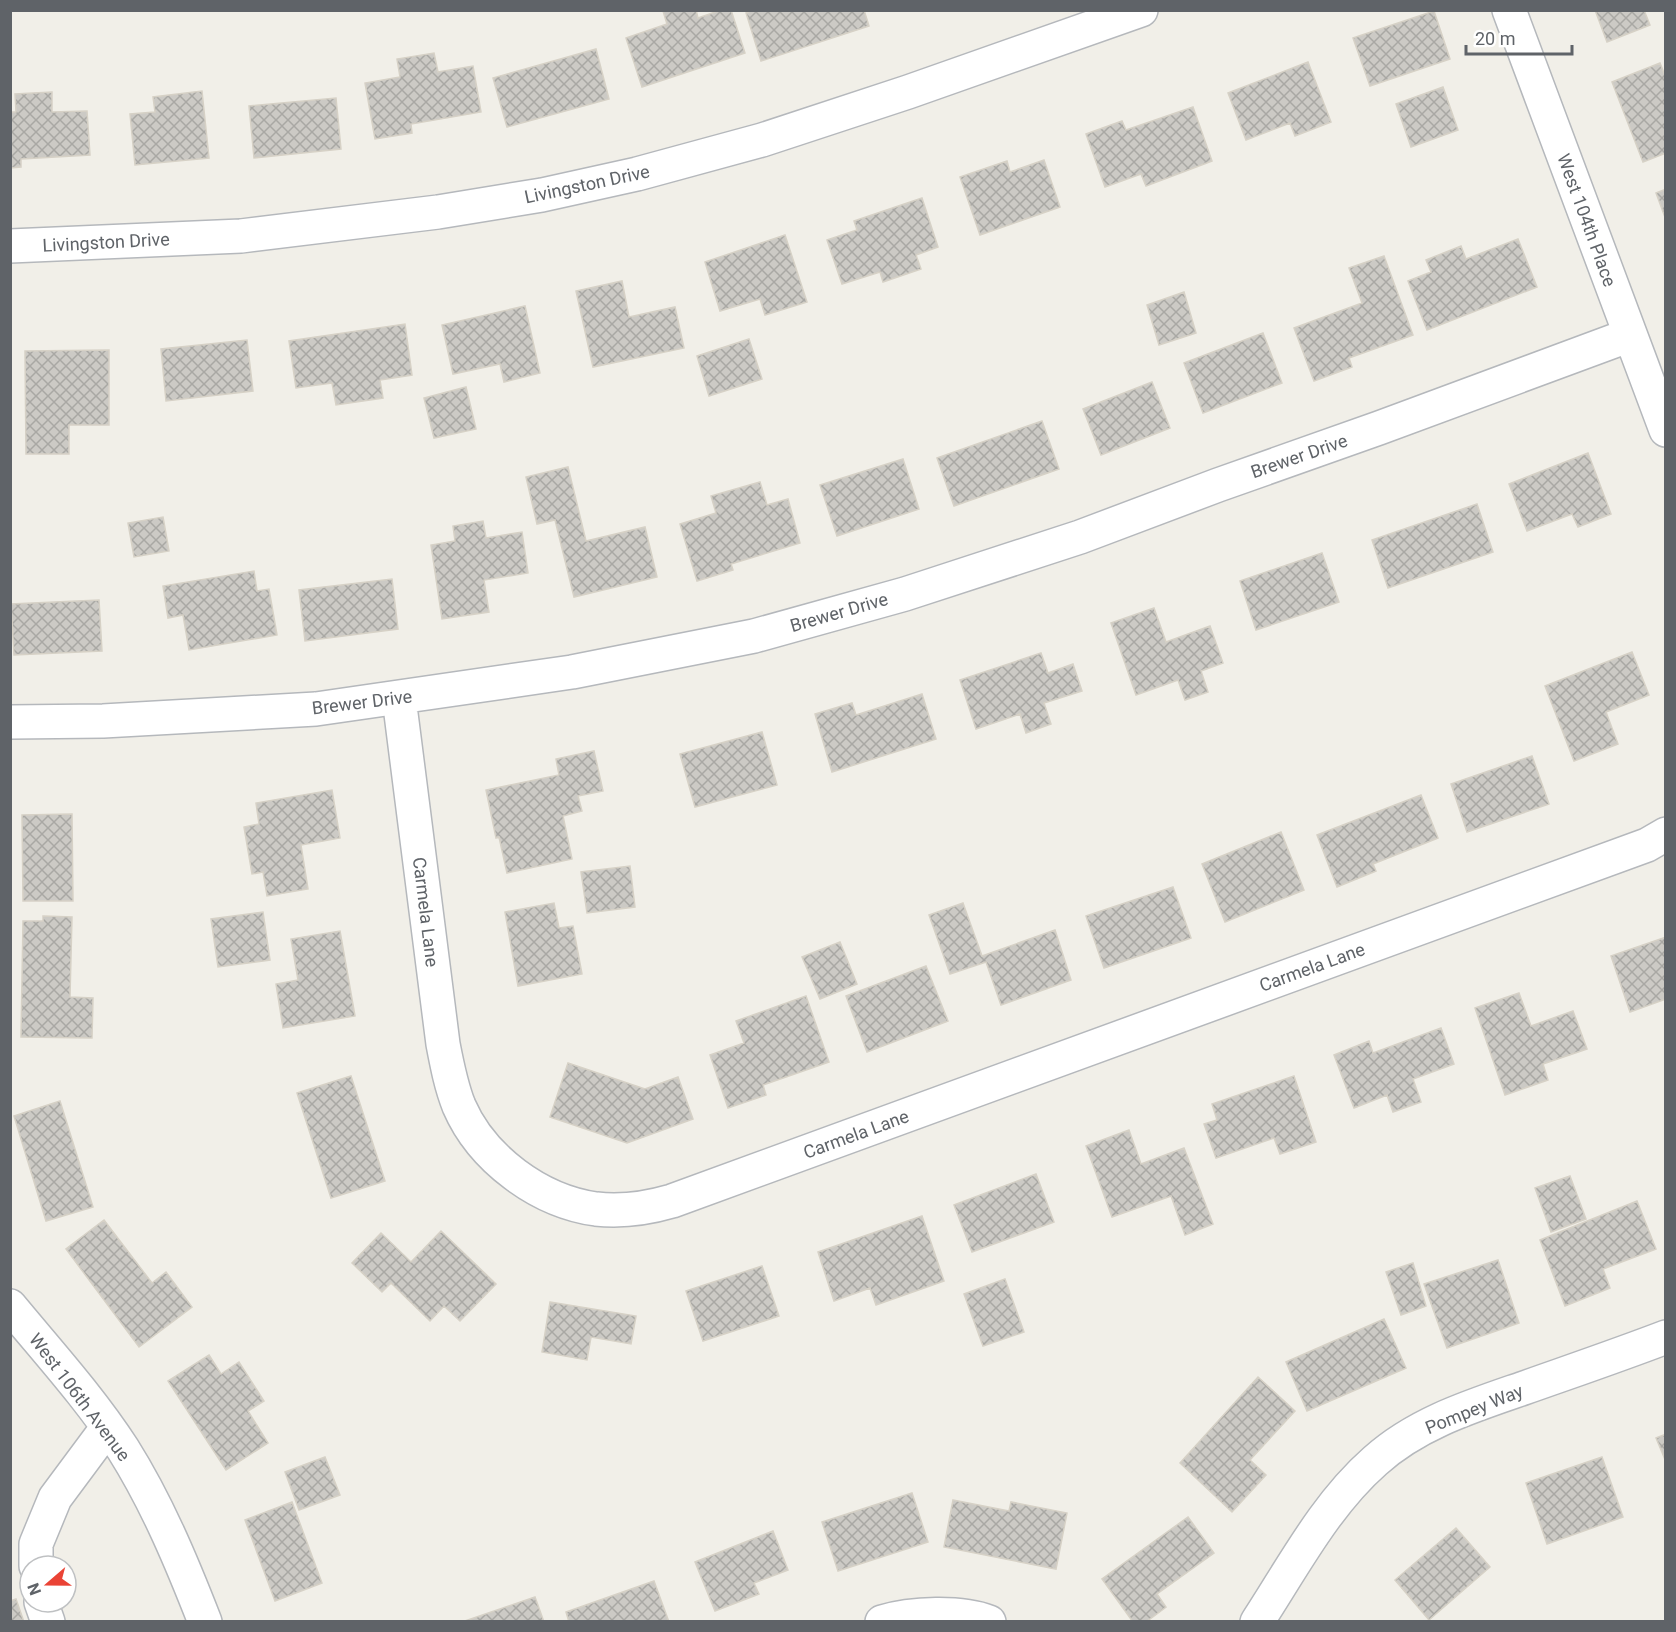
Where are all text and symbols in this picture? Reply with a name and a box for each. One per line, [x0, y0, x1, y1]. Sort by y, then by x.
scale bar [1466, 18, 1572, 56]
text: 20 m [1475, 28, 1515, 49]
street label: West 104th Place [1553, 151, 1621, 289]
street label: Livingston Drive [523, 160, 651, 208]
street label: Livingston Drive [42, 228, 170, 256]
street label: Brewer Drive [1248, 430, 1350, 482]
street label: Brewer Drive [788, 588, 890, 636]
street label: Brewer Drive [311, 685, 413, 719]
street label: Carmela Lane [409, 856, 443, 968]
street label: Carmela Lane [1256, 938, 1368, 996]
street label: Carmela Lane [800, 1105, 912, 1163]
street label: West 106th Avenue [25, 1329, 135, 1465]
street label: Pompey Way [1422, 1380, 1526, 1438]
north arrow [18, 1554, 78, 1614]
text: N [24, 1580, 45, 1598]

